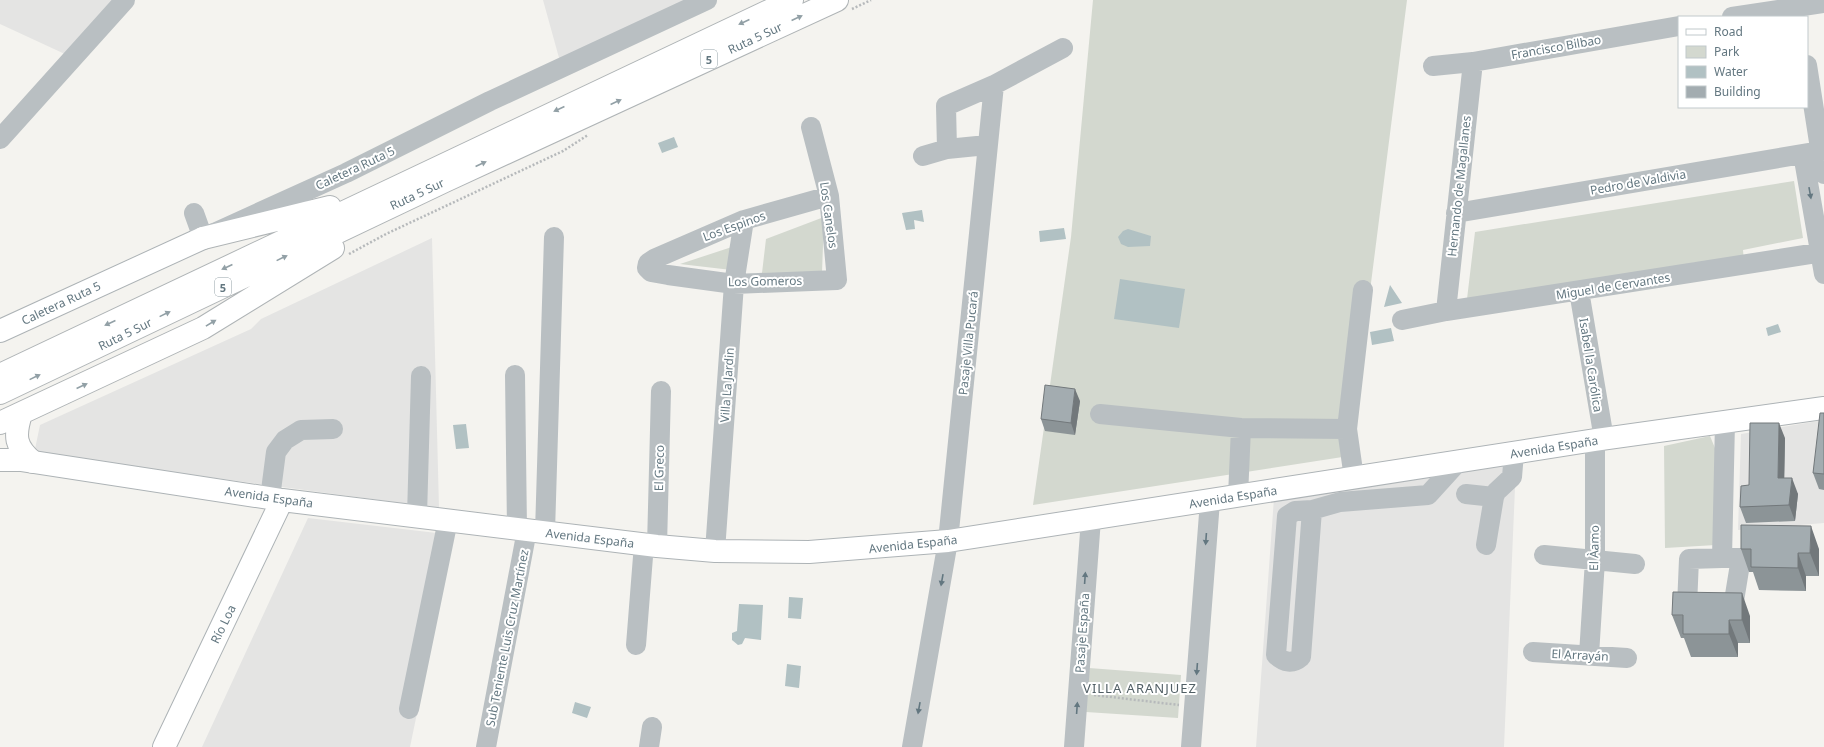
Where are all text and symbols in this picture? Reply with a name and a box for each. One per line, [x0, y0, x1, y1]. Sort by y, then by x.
one-way arrow [792, 15, 803, 21]
legend [1678, 16, 1808, 108]
street label: Ruta 5 Sur [725, 18, 785, 58]
one-way arrow [738, 19, 749, 25]
text: Road [1714, 23, 1743, 40]
street label: Francisco Bilbao [1510, 31, 1602, 63]
text: Park [1714, 43, 1740, 60]
road number: 5 [701, 50, 717, 68]
text: Water [1714, 63, 1748, 80]
text: Building [1714, 83, 1761, 100]
one-way arrow [610, 99, 621, 105]
one-way arrow [554, 106, 565, 112]
street label: Hernando de Magallanes [1443, 114, 1475, 257]
street label: Caletera Ruta 5 [313, 142, 398, 194]
one-way arrow [475, 161, 487, 167]
street label: Pedro de Valdivia [1589, 165, 1687, 199]
street label: Ruta 5 Sur [387, 174, 447, 214]
street label: Los Canelos [816, 181, 842, 250]
one-way arrow [1807, 186, 1813, 199]
street label: Los Espinos [700, 207, 768, 245]
one-way arrow [277, 255, 288, 261]
one-way arrow [221, 264, 233, 270]
street label: Miguel de Cervantes [1555, 269, 1672, 303]
street label: Los Gomeros [728, 272, 802, 290]
street label: Caletera Ruta 5 [19, 277, 104, 329]
road number: 5 [215, 278, 231, 296]
street label: Pasaje Villa Pucará [954, 290, 982, 396]
one-way arrow [159, 311, 171, 317]
street label: Ruta 5 Sur [95, 314, 155, 354]
street label: Isabel la Carólica [1575, 317, 1607, 413]
one-way arrow [205, 319, 217, 326]
one-way arrow [104, 320, 115, 326]
street label: Villa La Jardin [716, 347, 738, 423]
one-way arrow [30, 374, 41, 380]
one-way arrow [76, 383, 88, 389]
street label: Avenida España [1509, 432, 1599, 462]
street label: El Greco [650, 445, 668, 491]
street label: Avenida España [224, 482, 314, 512]
street label: Avenida España [1188, 482, 1278, 512]
street label: Avenida España [545, 524, 635, 552]
street label: El Àamo [1585, 525, 1603, 571]
street label: Avenida España [868, 531, 958, 557]
one-way arrow [1203, 533, 1210, 545]
street label: Sub Teniente Luis Cruz Martínez [481, 548, 533, 728]
one-way arrow [1082, 572, 1089, 584]
one-way arrow [938, 574, 944, 586]
street label: Pasaje España [1071, 592, 1093, 674]
street label: Río Loa [206, 602, 240, 646]
street label: El Arrayán [1551, 645, 1609, 665]
one-way arrow [1193, 663, 1200, 675]
district label: VILLA ARANJUEZ [1083, 679, 1197, 697]
one-way arrow [1074, 701, 1080, 714]
one-way arrow [916, 702, 922, 714]

